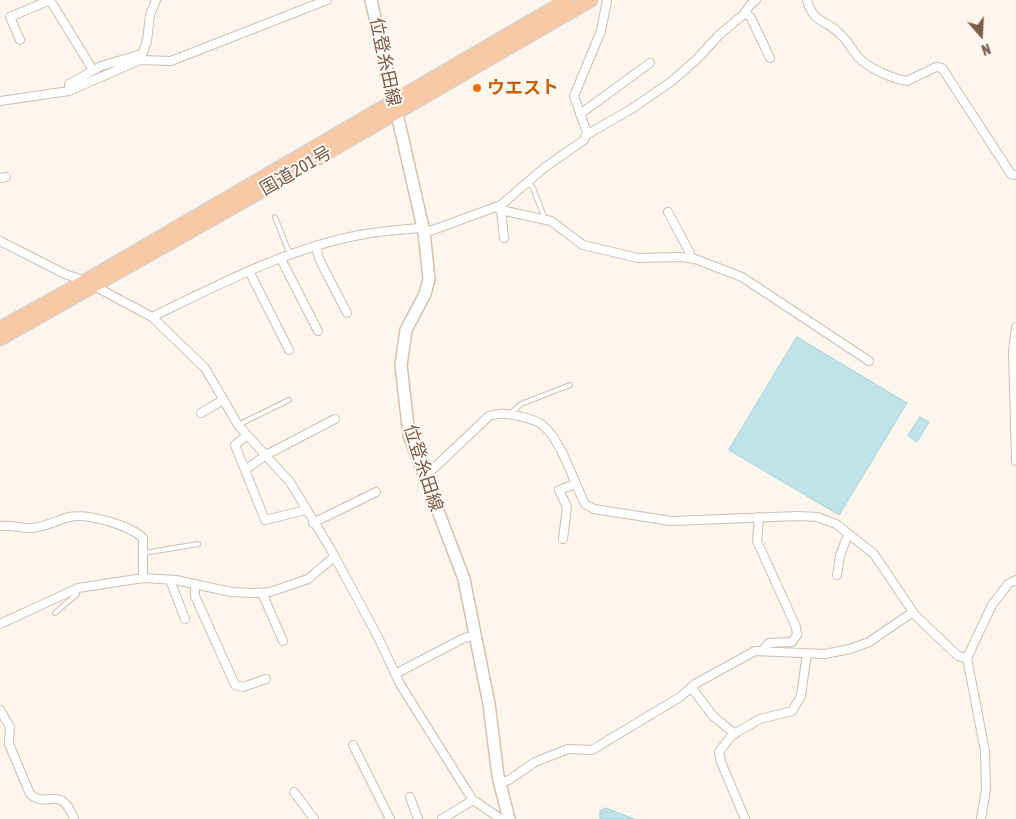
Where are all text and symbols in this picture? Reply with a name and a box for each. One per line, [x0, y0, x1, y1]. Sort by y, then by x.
north arrow [956, 10, 1006, 60]
street label: 位登糸田線 [365, 16, 405, 108]
text: N [979, 40, 992, 58]
place label: ウエスト [487, 77, 559, 99]
marker: ウエスト [471, 82, 483, 94]
street label: 国道201号 [256, 142, 336, 200]
street label: 位登糸田線 [399, 422, 447, 514]

